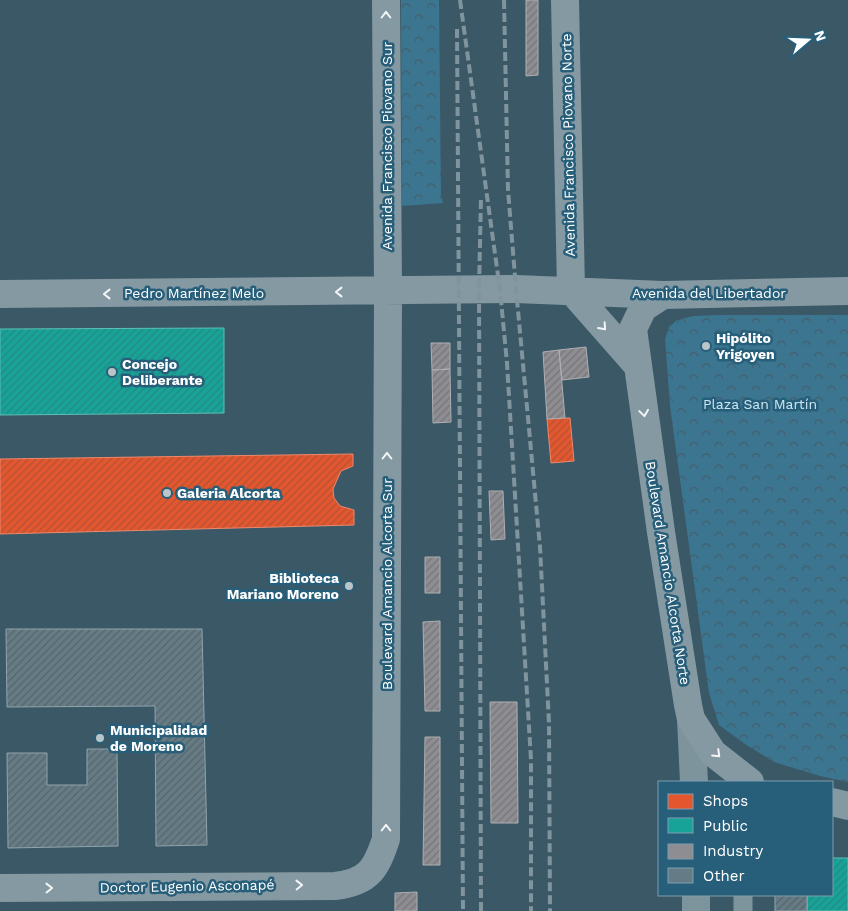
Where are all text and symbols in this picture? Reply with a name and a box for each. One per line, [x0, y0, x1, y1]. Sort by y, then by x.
one-way arrow [381, 11, 391, 18]
north arrow [783, 15, 833, 65]
text: N [811, 28, 830, 43]
street label: Avenida Francisco Piovano Norte [558, 33, 578, 257]
street label: Avenida Francisco Piovano Sur [379, 41, 395, 250]
street label: Pedro Martínez Melo [124, 285, 264, 301]
street label: Avenida del Libertador [632, 285, 786, 301]
one-way arrow [335, 286, 343, 297]
one-way arrow [102, 288, 110, 299]
one-way arrow [598, 321, 607, 330]
place label: Hipólito Yrigoyen [716, 330, 775, 362]
marker: Hipólito Yrigoyen [700, 340, 712, 352]
place label: Concejo Deliberante [122, 356, 203, 388]
marker: Concejo Deliberante [106, 366, 118, 378]
park label: Plaza San Martín [703, 396, 817, 412]
one-way arrow [639, 409, 649, 417]
one-way arrow [382, 452, 392, 460]
street label: Boulevard Amancio Alcorta Norte [642, 460, 694, 686]
street label: Boulevard Amancio Alcorta Sur [379, 478, 395, 690]
place label: Galeria Alcorta [177, 485, 281, 501]
marker: Galeria Alcorta [161, 487, 173, 499]
place label: Biblioteca Mariano Moreno [227, 570, 340, 602]
marker: Biblioteca Mariano Moreno [343, 580, 355, 592]
place label: Municipalidad de Moreno [110, 722, 207, 754]
marker: Municipalidad de Moreno [94, 732, 106, 744]
one-way arrow [711, 748, 720, 757]
legend [658, 781, 833, 896]
text: Shops [703, 792, 748, 810]
text: Public [703, 817, 748, 835]
one-way arrow [381, 824, 391, 832]
text: Industry [703, 842, 764, 860]
text: Other [703, 867, 745, 885]
street label: Doctor Eugenio Asconapé [99, 876, 275, 896]
one-way arrow [295, 880, 303, 890]
one-way arrow [45, 883, 53, 893]

